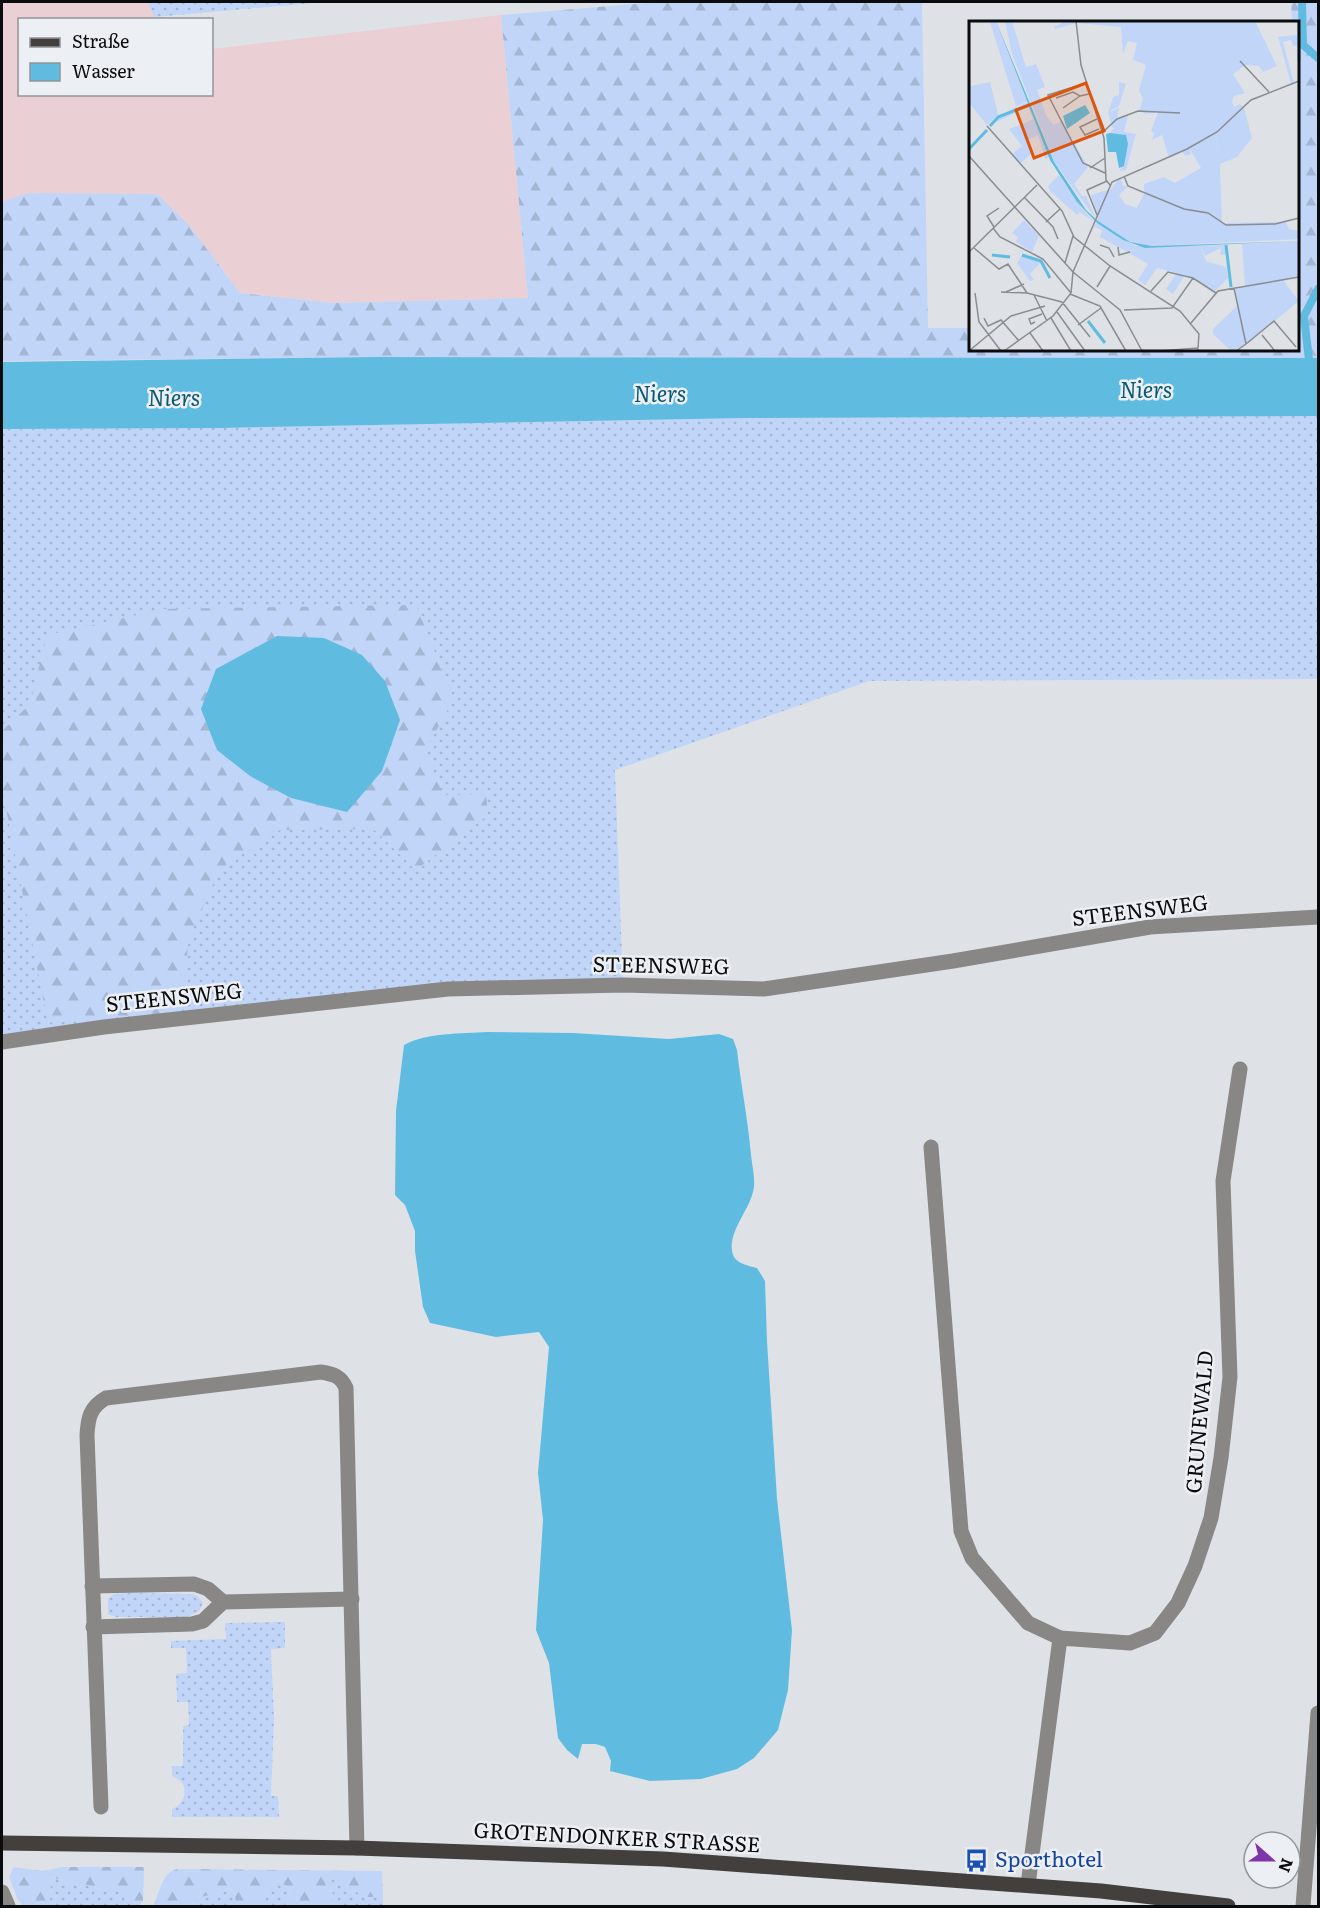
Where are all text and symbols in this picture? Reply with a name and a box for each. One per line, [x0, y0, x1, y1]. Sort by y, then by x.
legend [18, 18, 213, 96]
inset map [969, 21, 1299, 351]
text: Straße [72, 27, 129, 54]
text: Wasser [72, 57, 135, 84]
water label: Niers [1120, 372, 1172, 405]
water label: Niers [634, 376, 686, 409]
water label: Niers [148, 380, 200, 413]
street label: STEENSWEG [1070, 885, 1210, 932]
street label: STEENSWEG [593, 947, 730, 980]
street label: STEENSWEG [104, 973, 243, 1018]
street label: GRUNEWALD [1176, 1349, 1219, 1494]
street label: GROTENDONKER STRASSE [473, 1813, 761, 1858]
north arrow [1242, 1830, 1302, 1890]
place label: Sporthotel [995, 1842, 1103, 1873]
bus stop icon: Sporthotel [964, 1847, 990, 1873]
text: N [1273, 1855, 1301, 1876]

